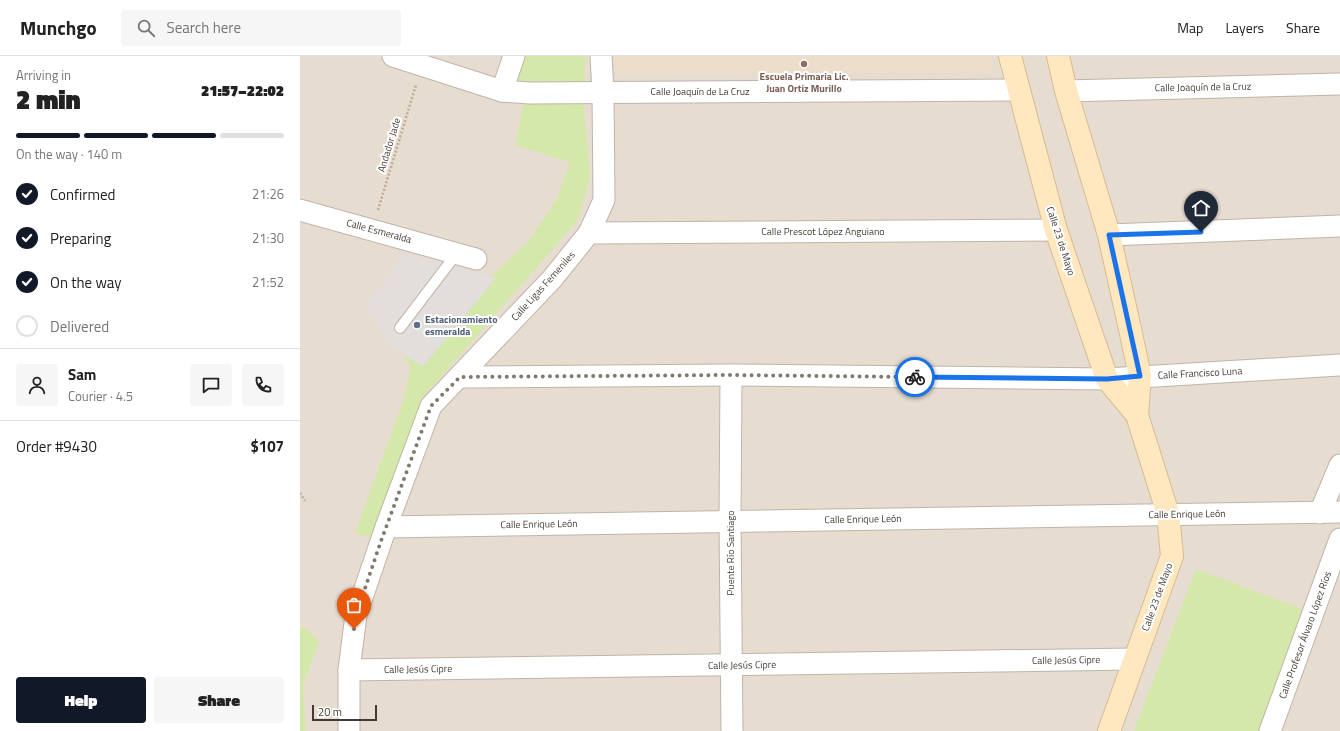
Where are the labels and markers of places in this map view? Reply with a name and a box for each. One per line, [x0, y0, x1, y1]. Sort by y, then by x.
marker: Escuela Primaria Lic. Juan Ortiz Murillo [799, 59, 809, 69]
place label: Escuela Primaria Lic. Juan Ortiz Murillo [760, 69, 848, 96]
pin [1184, 191, 1218, 232]
place label: Estacionamiento esmeralda [425, 312, 498, 339]
marker: Estacionamiento esmeralda [412, 320, 422, 330]
pin [337, 588, 371, 629]

